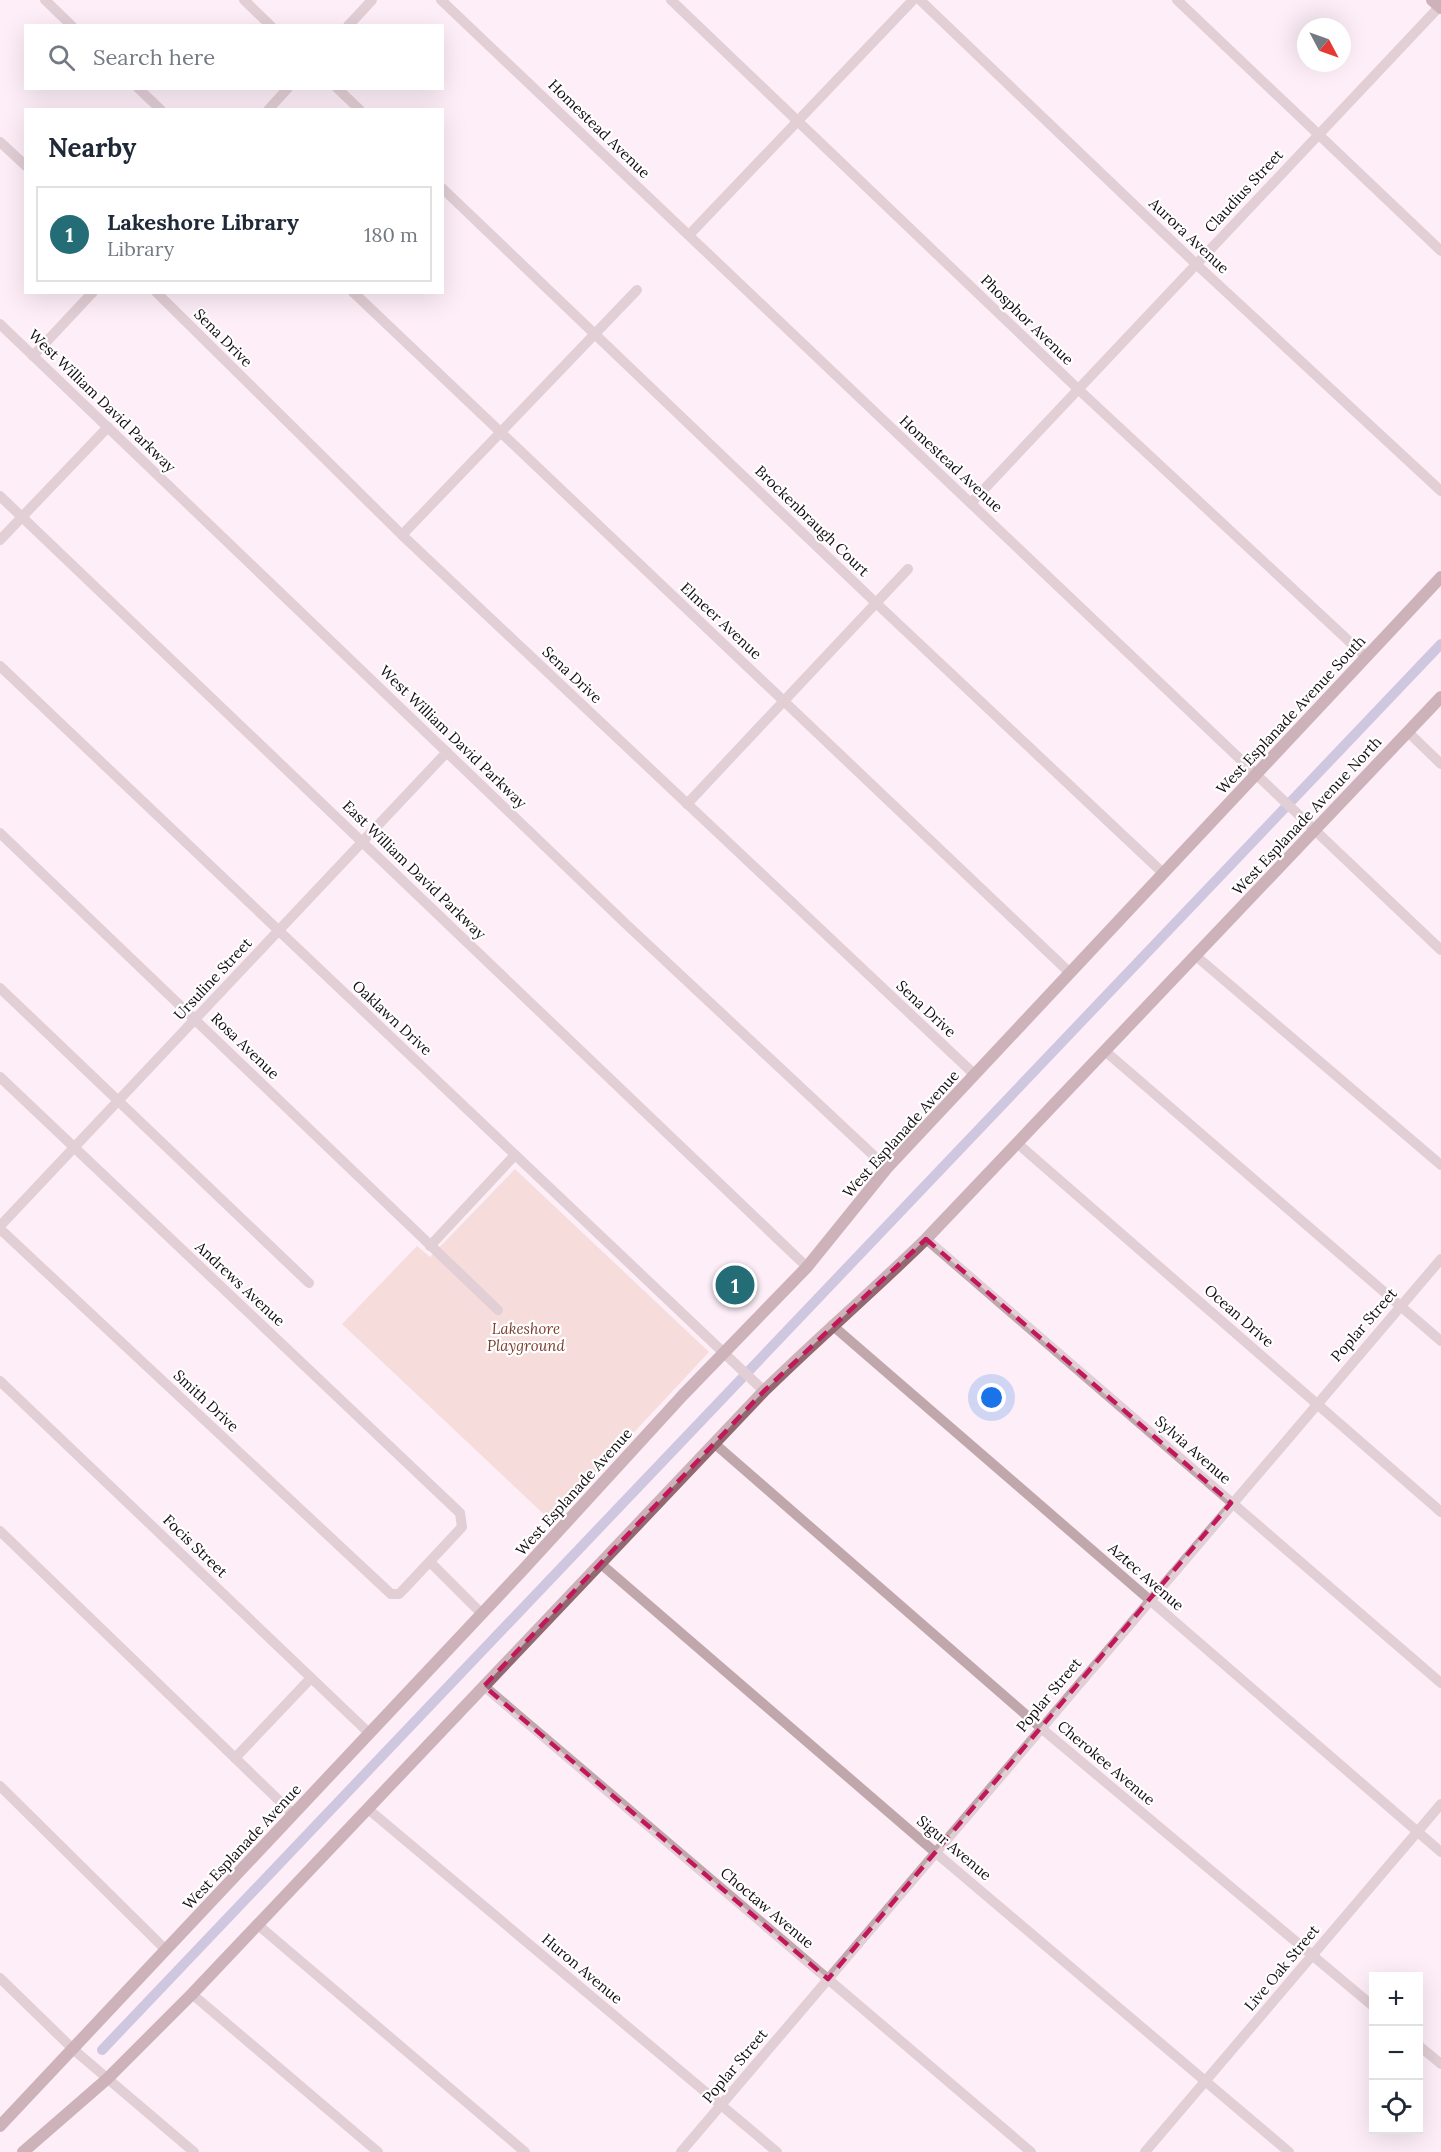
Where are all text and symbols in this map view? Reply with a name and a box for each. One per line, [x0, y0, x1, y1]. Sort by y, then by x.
north arrow [1297, 18, 1351, 72]
search box [24, 24, 444, 90]
icon: search [45, 41, 78, 74]
text: Search here [93, 43, 215, 71]
street label: Homestead Avenue [545, 75, 654, 182]
text: Nearby [48, 131, 136, 164]
street label: Claudius Street [1200, 145, 1287, 236]
street label: Aurora Avenue [1145, 193, 1233, 278]
text: Lakeshore Library [107, 208, 299, 236]
text: 1 [65, 222, 74, 247]
text: 180 m [364, 222, 418, 247]
text: Library [107, 236, 174, 261]
street label: Phosphor Avenue [977, 271, 1078, 369]
street label: Sena Drive [190, 304, 257, 371]
street label: West William David Parkway [25, 325, 180, 476]
street label: Homestead Avenue [896, 411, 1007, 516]
street label: Brockenbraugh Court [751, 461, 874, 580]
street label: Elmeer Avenue [677, 578, 766, 663]
street label: West Esplanade Avenue South [1212, 631, 1369, 798]
street label: Sena Drive [538, 642, 606, 707]
street label: West William David Parkway [376, 661, 531, 812]
street label: West Esplanade Avenue North [1228, 732, 1385, 899]
street label: East William David Parkway [339, 796, 490, 943]
street label: Ursuline Street [170, 933, 256, 1024]
street label: Oaklawn Drive [349, 976, 436, 1059]
street label: Sena Drive [892, 976, 960, 1041]
street label: Rosa Avenue [207, 1008, 283, 1083]
street label: West Esplanade Avenue [838, 1066, 963, 1201]
street label: Andrews Avenue [191, 1237, 289, 1330]
pin: 1 [716, 1262, 754, 1308]
street label: Ocean Drive [1201, 1280, 1278, 1351]
street label: Poplar Street [1326, 1284, 1401, 1365]
park label: Lakeshore Playground [487, 1319, 566, 1355]
street label: Smith Drive [170, 1366, 243, 1436]
your location [977, 1383, 1006, 1412]
street label: Sylvia Avenue [1151, 1411, 1235, 1488]
street label: West Esplanade Avenue [511, 1424, 636, 1559]
street label: Focis Street [159, 1510, 232, 1581]
street label: Aztec Avenue [1104, 1538, 1188, 1615]
street label: Poplar Street [1012, 1653, 1085, 1736]
street label: Cherokee Avenue [1054, 1716, 1159, 1809]
street label: West Esplanade Avenue [178, 1780, 305, 1913]
street label: Sigur Avenue [913, 1811, 995, 1884]
street label: Choctaw Avenue [717, 1863, 818, 1952]
street label: Live Oak Street [1240, 1921, 1323, 2015]
street label: Huron Avenue [538, 1929, 627, 2008]
map controls [1369, 1972, 1423, 2134]
button: + [1369, 1972, 1423, 2026]
street label: Poplar Street [698, 2024, 771, 2107]
button: − [1369, 2026, 1423, 2080]
button: locate [1369, 2080, 1423, 2134]

